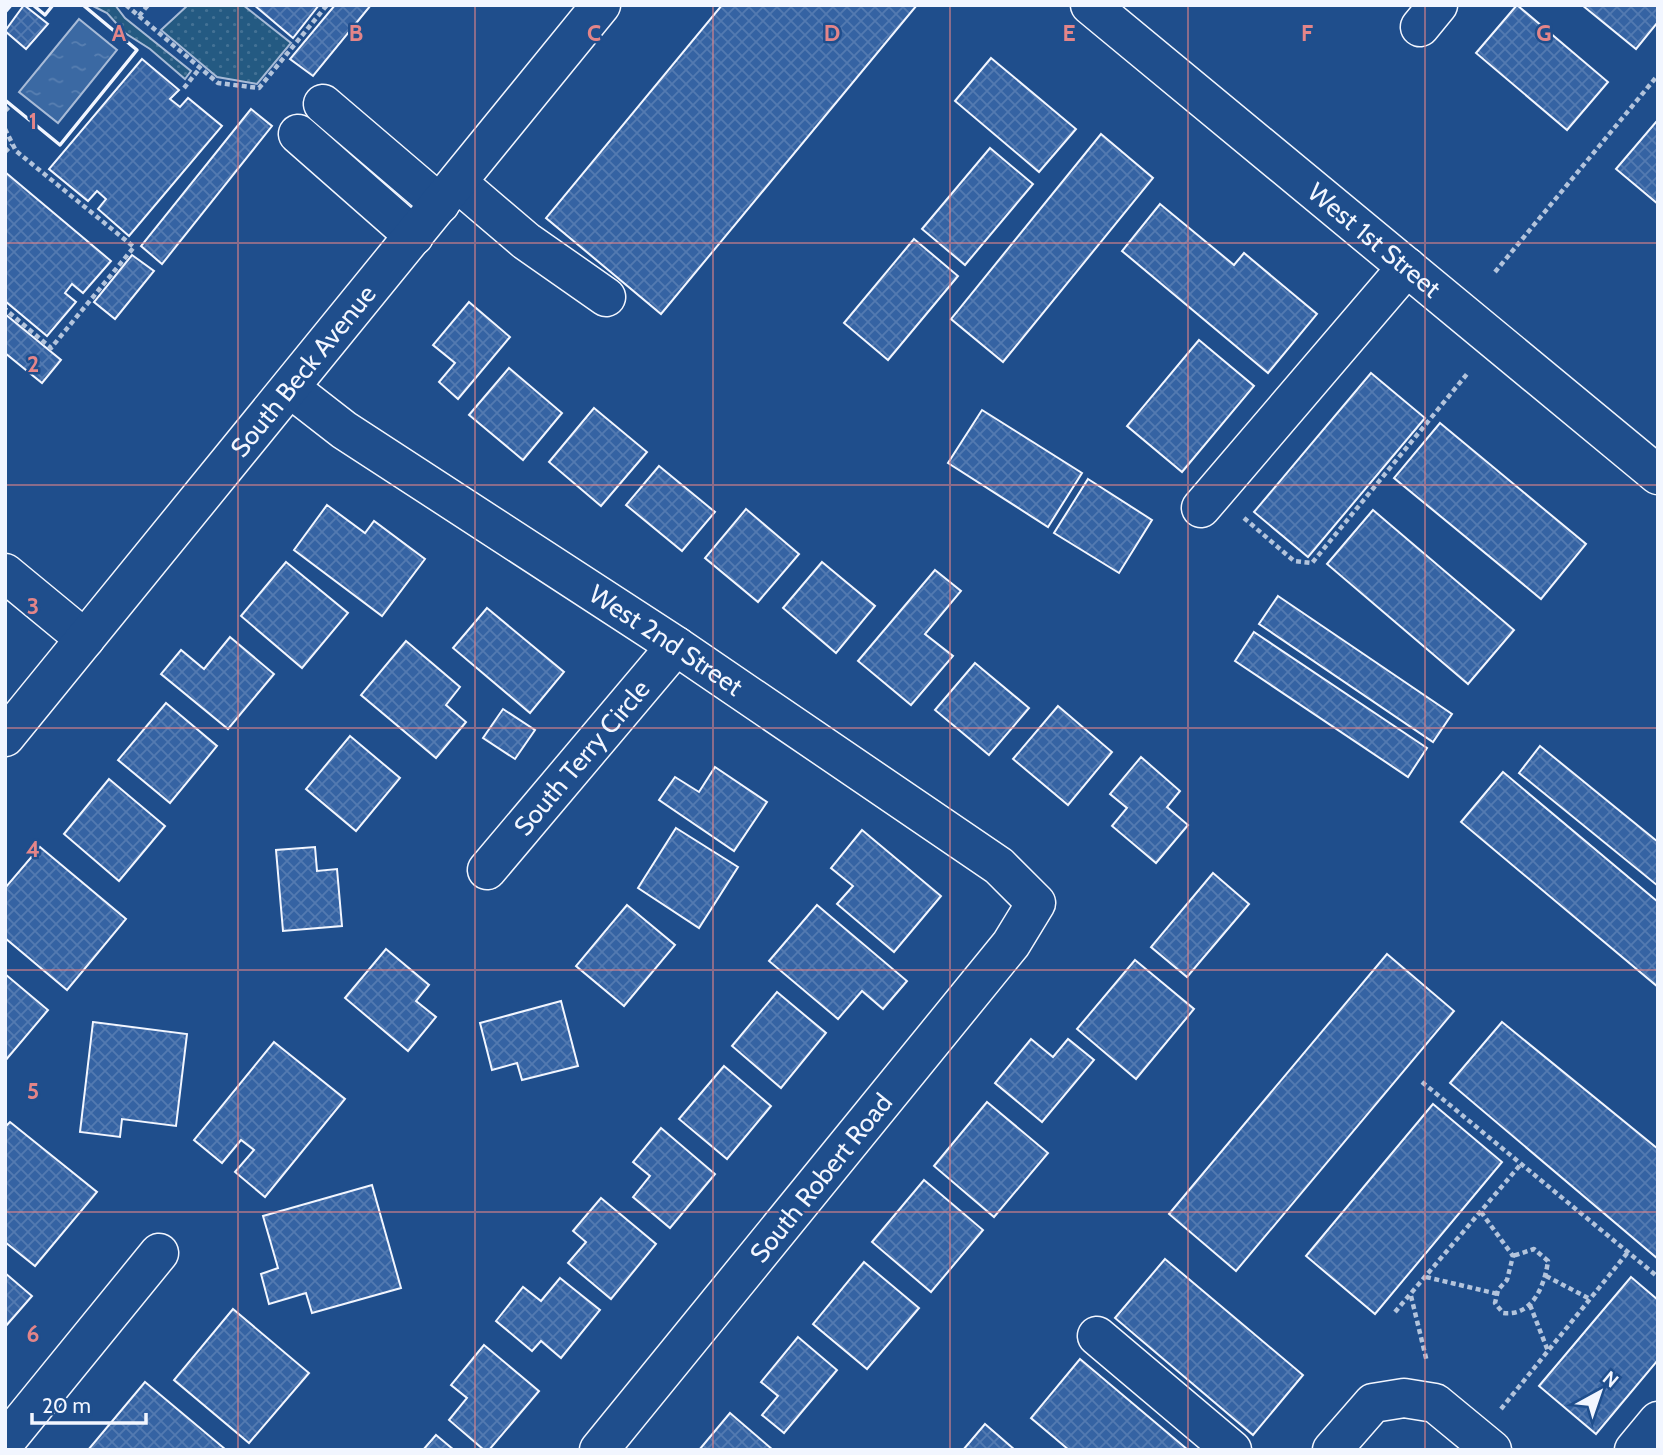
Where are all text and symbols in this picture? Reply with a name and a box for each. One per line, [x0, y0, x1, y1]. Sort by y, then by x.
text: A [112, 19, 127, 47]
text: B [349, 19, 363, 47]
text: C [587, 19, 601, 47]
text: D [824, 19, 840, 47]
text: E [1062, 19, 1076, 47]
text: F [1301, 19, 1313, 47]
text: G [1536, 19, 1552, 47]
text: 1 [29, 107, 37, 135]
street label: West 1st Street [1301, 176, 1447, 305]
street label: South Beck Avenue [224, 278, 383, 463]
text: 2 [27, 350, 39, 378]
street label: West 2nd Street [583, 578, 749, 703]
text: 3 [27, 592, 39, 620]
street label: South Terry Circle [507, 673, 657, 842]
text: 4 [26, 835, 40, 863]
text: 5 [27, 1077, 39, 1105]
street label: South Robert Road [743, 1087, 899, 1269]
text: 6 [27, 1320, 39, 1348]
north arrow [1565, 1357, 1635, 1427]
text: N [1598, 1366, 1623, 1392]
scale bar [32, 1382, 145, 1426]
text: 20 m [42, 1393, 91, 1418]

